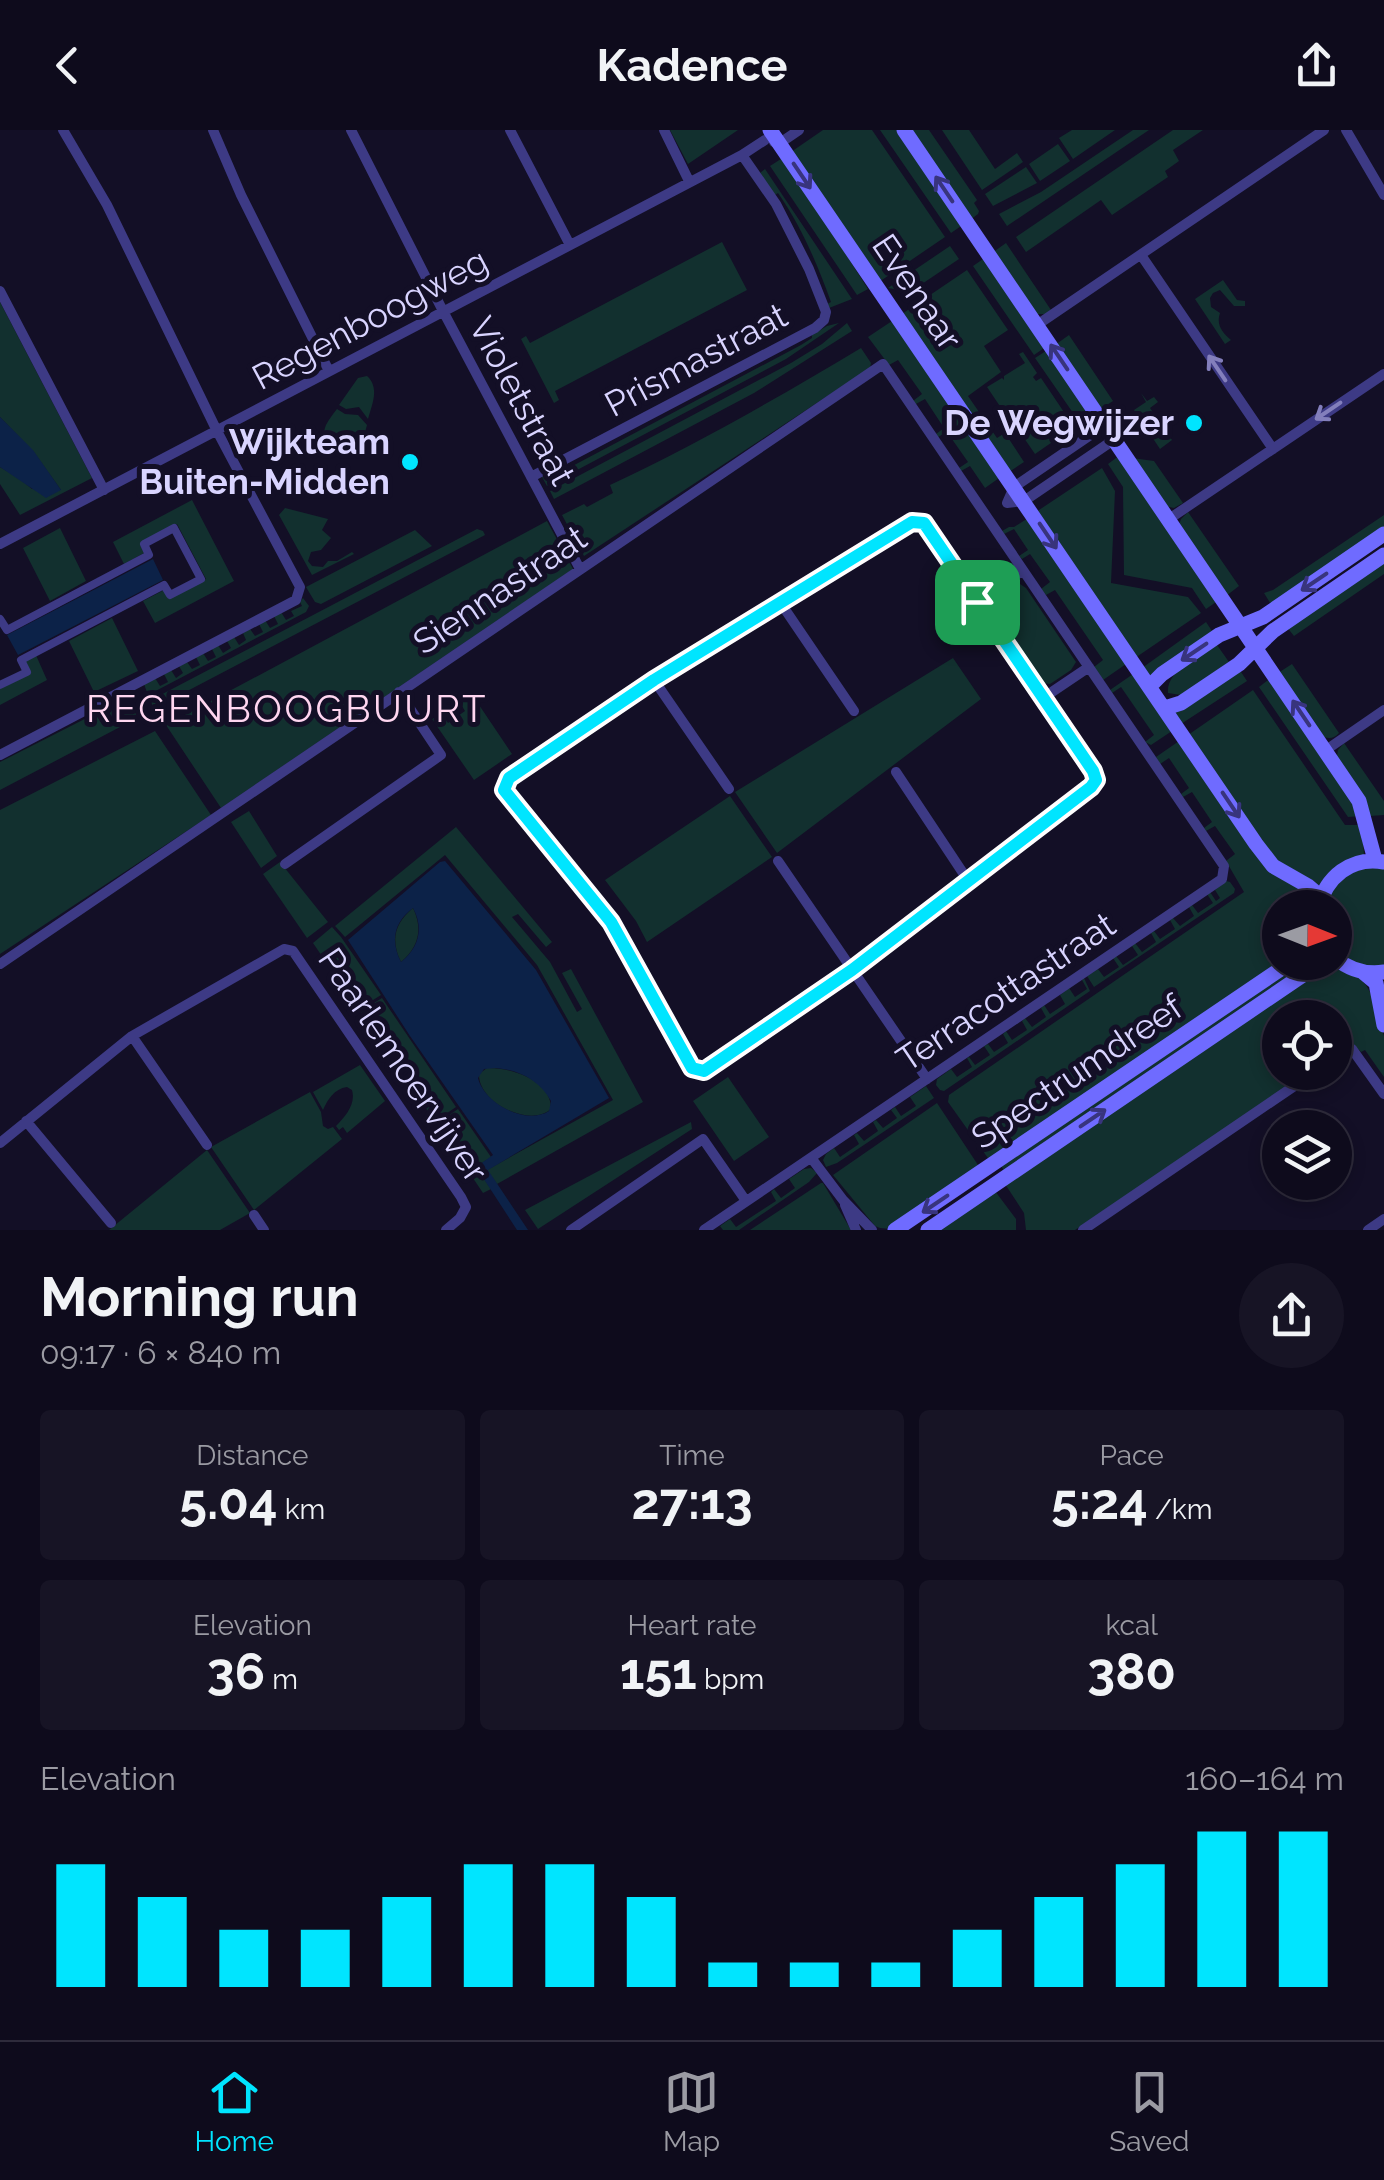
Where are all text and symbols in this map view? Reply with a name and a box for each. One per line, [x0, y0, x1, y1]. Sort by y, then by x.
icon: back [40, 38, 95, 93]
icon: share [1289, 38, 1344, 93]
text: Kadence [596, 39, 788, 92]
one-way arrow [791, 161, 812, 189]
one-way arrow [933, 176, 954, 204]
street label: Evenaar [864, 226, 971, 357]
street label: Regenboogweg [245, 239, 494, 398]
street label: Prismastraat [598, 294, 794, 425]
street label: Violetstraat [461, 310, 584, 492]
one-way arrow [1049, 344, 1070, 372]
one-way arrow [1207, 355, 1228, 383]
one-way arrow [1315, 400, 1343, 421]
place label: De Wegwijzer [944, 402, 1174, 443]
marker: De Wegwijzer [1183, 412, 1205, 434]
place label: Wijkteam Buiten-Midden [139, 421, 390, 502]
marker: Wijkteam Buiten-Midden [399, 451, 421, 473]
street label: Siennastraat [405, 517, 594, 662]
one-way arrow [1037, 522, 1058, 550]
pin [935, 560, 1020, 645]
one-way arrow [1300, 571, 1328, 592]
icon: arrive [950, 575, 1005, 630]
one-way arrow [1180, 642, 1208, 663]
district label: REGENBOOGBUURT [86, 686, 488, 731]
one-way arrow [1290, 700, 1311, 728]
one-way arrow [1220, 791, 1241, 819]
north arrow [1262, 890, 1352, 980]
map controls [1262, 890, 1352, 1200]
street label: Terracottastraat [889, 903, 1123, 1080]
street label: Paarlemoervijver [310, 940, 497, 1189]
street label: Spectrumdreef [963, 985, 1191, 1157]
button: locate [1262, 1000, 1352, 1090]
one-way arrow [1078, 1108, 1106, 1129]
button: layers [1262, 1110, 1352, 1200]
one-way arrow [921, 1193, 950, 1214]
button: share [1239, 1263, 1344, 1368]
text: Morning run [40, 1264, 359, 1329]
text: 09:17 · 6 × 840 m [40, 1334, 281, 1371]
text: Distance [196, 1439, 308, 1472]
text: Time [659, 1439, 725, 1472]
text: Pace [1100, 1439, 1164, 1472]
text: 5.04 [179, 1472, 278, 1531]
text: 27:13 [631, 1472, 753, 1531]
text: 5:24 [1051, 1472, 1148, 1531]
text: km [278, 1493, 325, 1526]
text: /km [1148, 1493, 1212, 1526]
text: Elevation [193, 1609, 312, 1642]
text: Heart rate [628, 1609, 756, 1642]
text: kcal [1105, 1609, 1158, 1642]
text: 36 [207, 1642, 265, 1701]
text: 151 [620, 1642, 697, 1701]
text: 380 [1087, 1642, 1176, 1701]
text: m [265, 1663, 298, 1696]
text: bpm [697, 1663, 764, 1696]
text: Elevation [40, 1760, 176, 1797]
text: 160–164 m [1185, 1760, 1344, 1797]
tab: Home [195, 2065, 274, 2158]
tab: Map [663, 2065, 720, 2158]
tab: Saved [1109, 2065, 1189, 2158]

